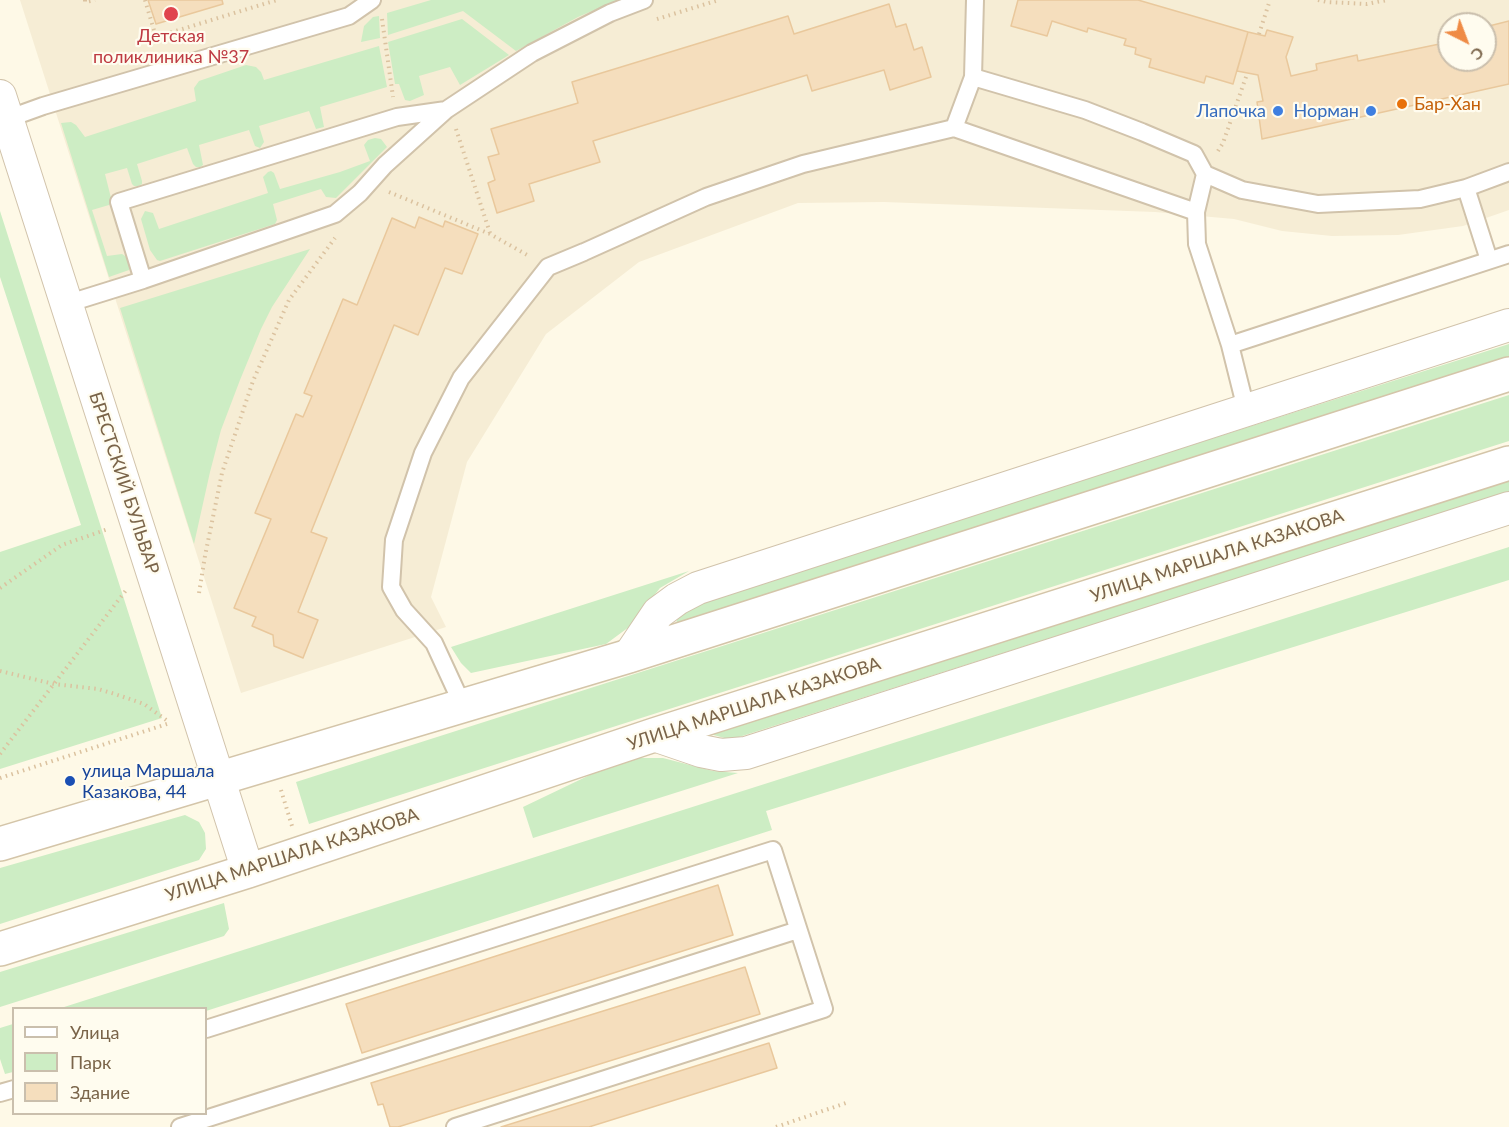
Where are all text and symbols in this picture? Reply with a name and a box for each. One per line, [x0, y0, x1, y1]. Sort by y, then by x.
marker: Детская поликлиника №37 [162, 5, 180, 23]
north arrow [1437, 12, 1497, 72]
place label: Детская поликлиника №37 [93, 25, 249, 68]
text: С [1468, 44, 1488, 65]
place label: Бар-Хан [1414, 93, 1481, 115]
marker: Бар-Хан [1395, 97, 1409, 111]
place label: Лапочка [1196, 100, 1266, 122]
place label: Норман [1293, 100, 1359, 122]
marker: Лапочка [1271, 104, 1285, 118]
marker: Норман [1364, 104, 1378, 118]
street label: БРЕСТСКИЙ БУЛЬВАР [84, 389, 164, 577]
street label: УЛИЦА МАРШАЛА КАЗАКОВА [1088, 505, 1346, 607]
street label: УЛИЦА МАРШАЛА КАЗАКОВА [625, 653, 883, 755]
place label: улица Маршала Казакова, 44 [82, 760, 214, 802]
marker: улица Маршала Казакова, 44 [63, 774, 77, 788]
street label: УЛИЦА МАРШАЛА КАЗАКОВА [163, 804, 421, 906]
legend [12, 1007, 207, 1115]
text: Улица [70, 1021, 120, 1043]
text: Парк [70, 1051, 111, 1073]
text: Здание [70, 1081, 130, 1103]

